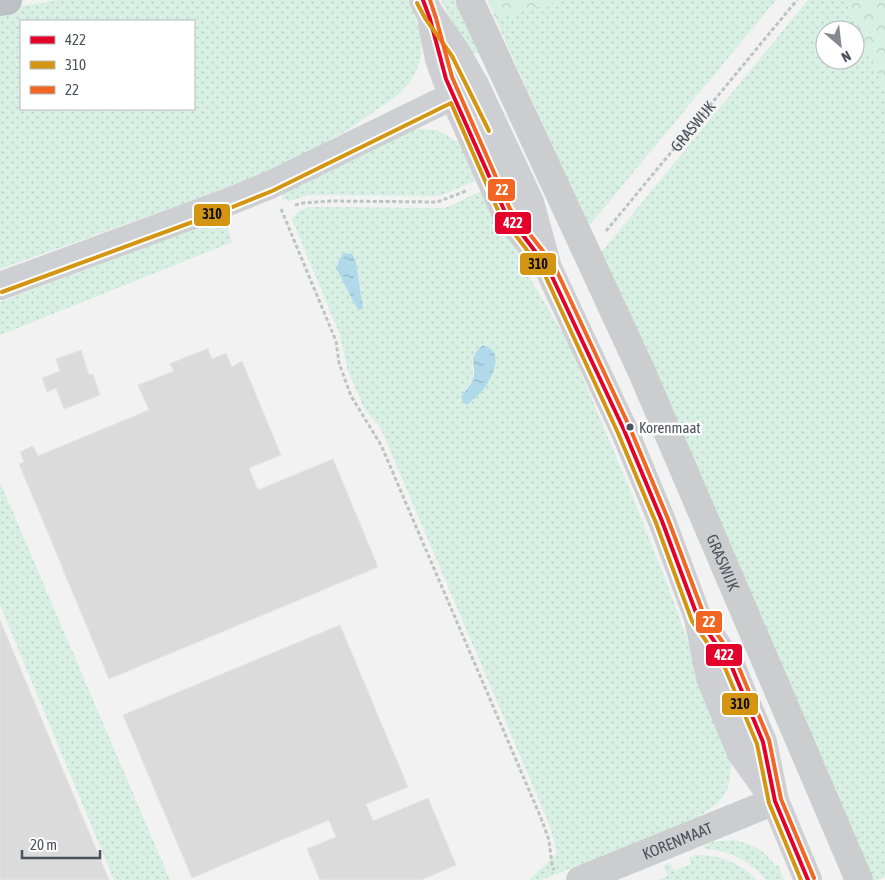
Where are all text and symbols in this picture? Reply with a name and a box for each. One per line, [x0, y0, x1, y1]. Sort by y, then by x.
legend [20, 20, 195, 110]
north arrow [815, 20, 865, 70]
text: 422 [65, 31, 86, 48]
text: N [839, 47, 854, 65]
text: 310 [65, 56, 86, 73]
text: 22 [65, 81, 79, 98]
street label: GRASWIJK [667, 97, 719, 155]
line badge: 22 [487, 178, 516, 202]
text: 22 [495, 182, 509, 198]
line badge: 310 [193, 203, 231, 227]
text: 310 [202, 206, 222, 222]
line badge: 422 [494, 211, 532, 235]
text: 422 [502, 215, 523, 231]
line badge: 310 [519, 252, 557, 276]
text: 310 [528, 256, 548, 272]
place label: Korenmaat [639, 419, 701, 436]
marker: Korenmaat [625, 422, 635, 432]
street label: GRASWIJK [703, 531, 743, 594]
line badge: 22 [695, 610, 723, 634]
text: 22 [702, 614, 716, 630]
line badge: 422 [705, 643, 743, 667]
text: 422 [713, 647, 734, 663]
line badge: 310 [721, 692, 759, 716]
text: 310 [730, 696, 750, 712]
street label: KORENMAAT [640, 818, 715, 863]
scale bar [22, 828, 100, 860]
text: 20 m [30, 836, 57, 853]

